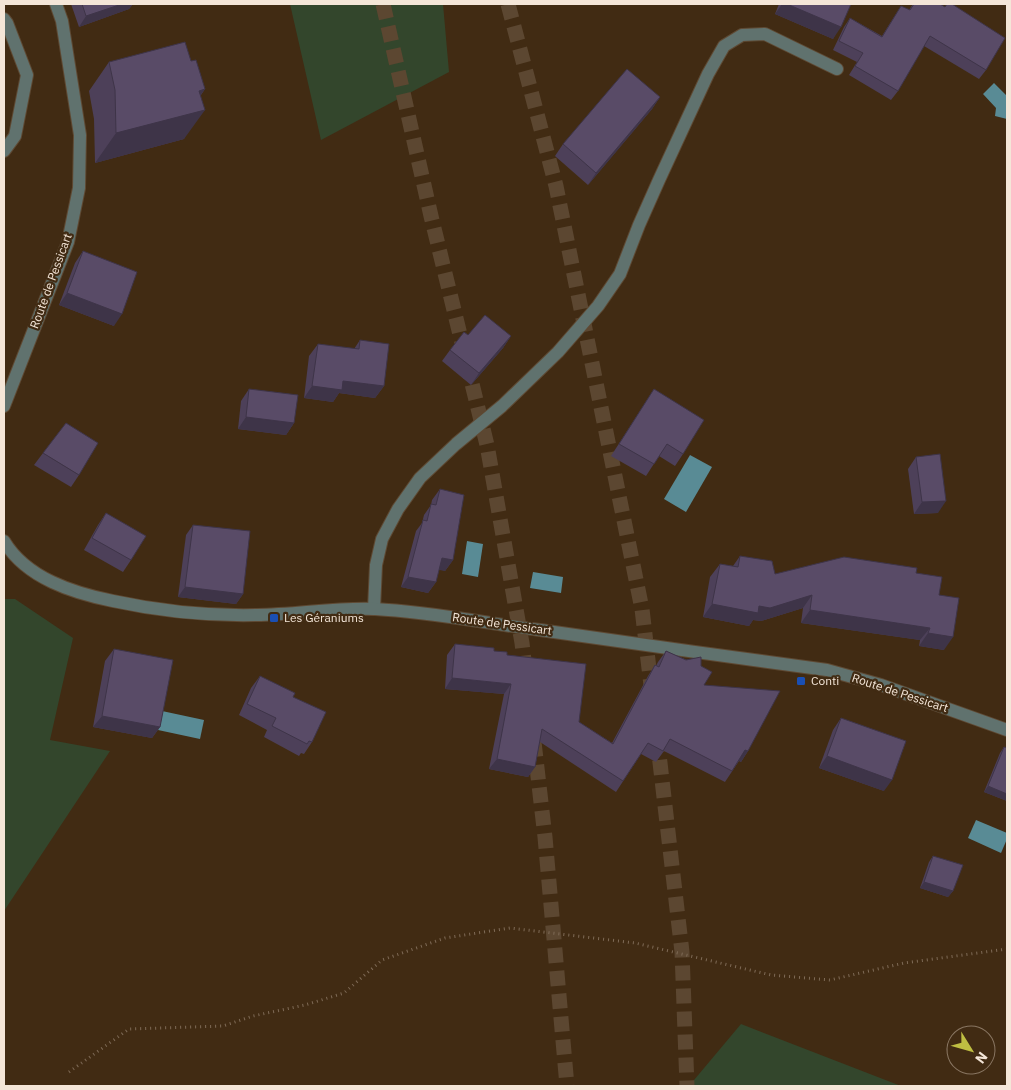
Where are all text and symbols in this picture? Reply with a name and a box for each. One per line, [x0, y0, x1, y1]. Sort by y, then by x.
street label: Route de Pessicart [26, 231, 75, 331]
street label: Route de Pessicart [451, 609, 553, 638]
place label: Les Géraniums [284, 610, 364, 625]
marker: Les Géraniums [268, 612, 280, 624]
street label: Route de Pessicart [850, 670, 950, 715]
place label: Conti [811, 673, 839, 688]
marker: Conti [795, 675, 807, 687]
north arrow [946, 1025, 996, 1075]
text: N [971, 1048, 992, 1067]

